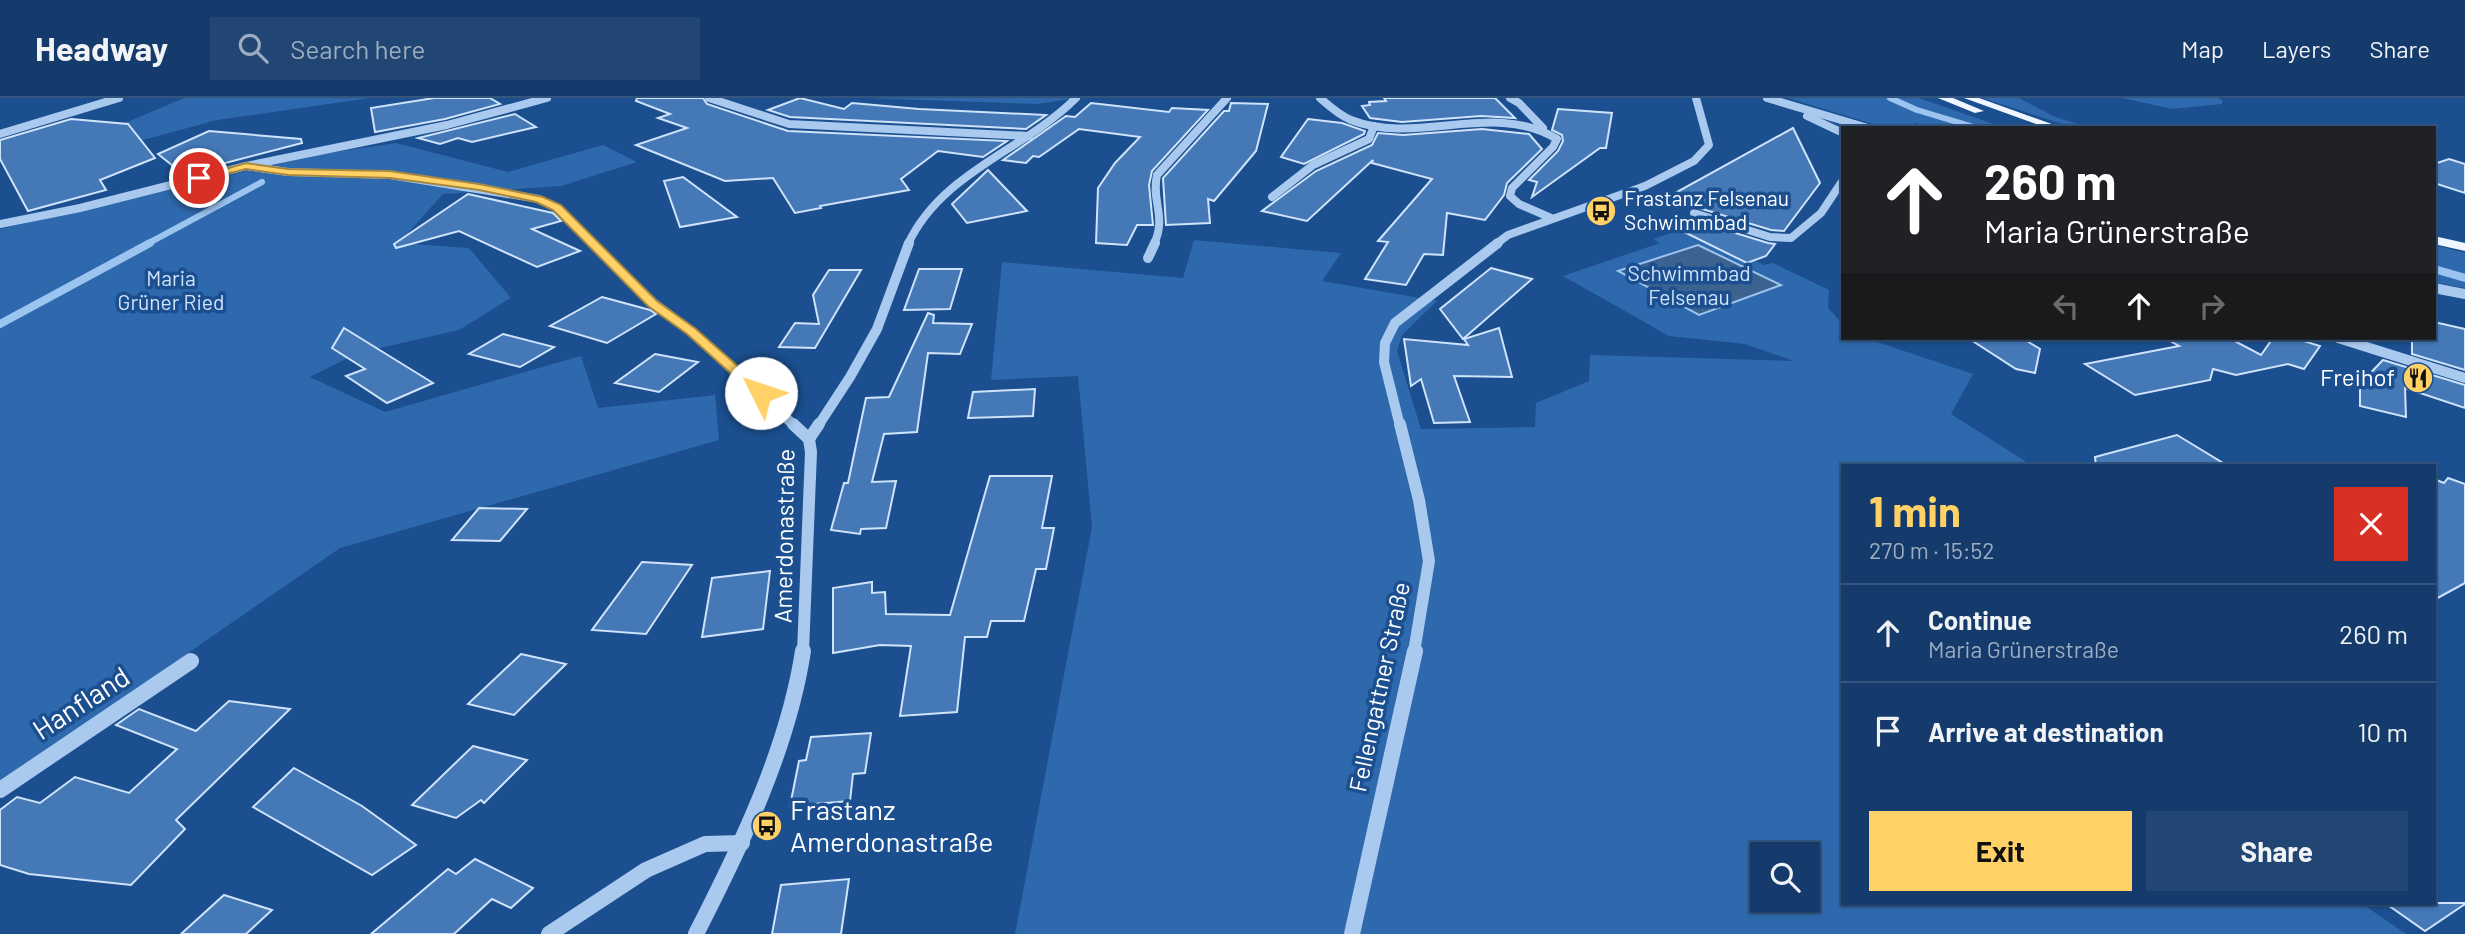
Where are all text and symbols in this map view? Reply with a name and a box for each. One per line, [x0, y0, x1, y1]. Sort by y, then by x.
search box [210, 17, 700, 80]
text: Headway [35, 28, 168, 68]
icon: search [234, 29, 272, 67]
text: Search here [290, 33, 425, 64]
text: Map [2181, 34, 2224, 63]
text: Layers [2262, 34, 2331, 63]
text: Share [2369, 34, 2430, 63]
pin [169, 148, 229, 208]
text: 260 m [1984, 151, 2116, 210]
icon: ahead [1869, 154, 1960, 245]
icon: arrive [180, 159, 218, 197]
place label: Frastanz Felsenau Schwimmbad [1624, 185, 1789, 234]
bus stop icon: Frastanz Felsenau Schwimmbad [1584, 194, 1618, 228]
text: Maria Grünerstraße [1984, 211, 2250, 249]
park label: Schwimmbad Felsenau [1627, 260, 1751, 309]
park label: Maria Grüner Ried [118, 265, 224, 314]
icon: left [2047, 287, 2085, 325]
icon: ahead [2120, 287, 2158, 325]
icon: right [2193, 287, 2231, 325]
position arrow [724, 356, 798, 430]
restaurant icon: Freihof [2401, 361, 2435, 395]
place label: Freihof [2320, 362, 2395, 391]
street label: Amerdonastraße [767, 449, 800, 623]
text: 1 min [1869, 485, 1961, 535]
button: close [2334, 487, 2408, 561]
text: 270 m · 15:52 [1869, 536, 1995, 564]
street label: Fellengattner Straße [1342, 579, 1415, 794]
text: Continue [1928, 604, 2032, 635]
icon: ahead [1869, 614, 1907, 652]
text: 260 m [2339, 618, 2408, 649]
text: Maria Grünerstraße [1928, 635, 2119, 663]
street label: Hanfland [26, 658, 135, 746]
icon: arrive [1869, 712, 1907, 750]
text: Arrive at destination [1928, 716, 2164, 747]
text: 10 m [2358, 716, 2408, 747]
place label: Frastanz Amerdonastraße [790, 792, 993, 858]
bus stop icon: Frastanz Amerdonastraße [750, 809, 784, 843]
button: Exit [1869, 811, 2132, 891]
button: Share [2146, 811, 2408, 891]
map controls [1750, 842, 1820, 912]
button: search [1750, 842, 1820, 912]

